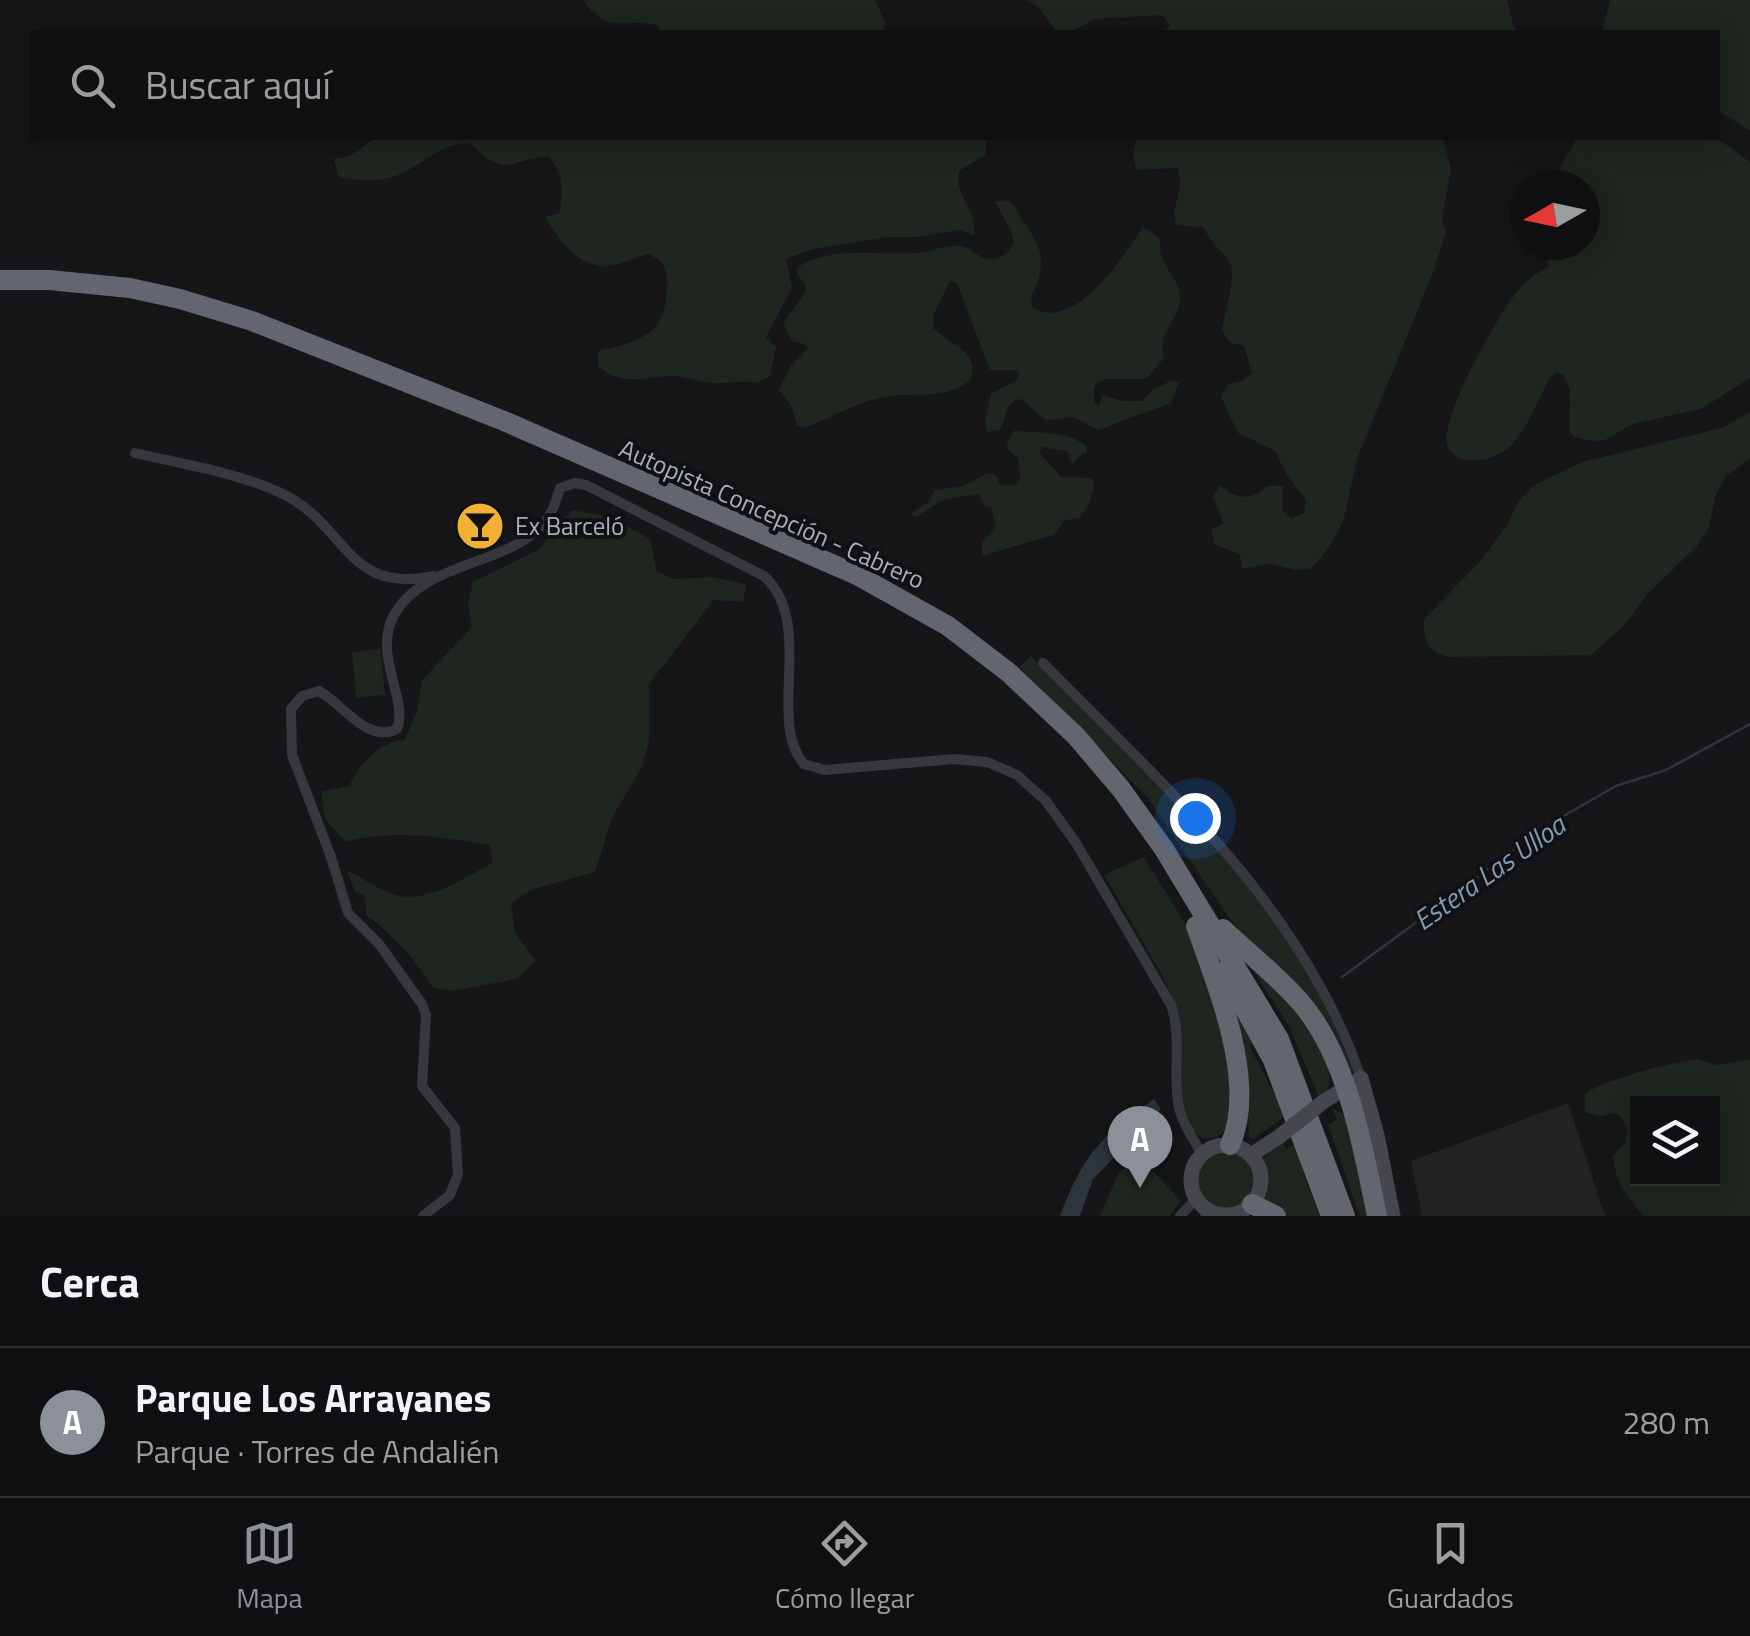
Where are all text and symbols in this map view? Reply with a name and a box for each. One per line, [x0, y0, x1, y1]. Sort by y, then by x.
search box [30, 30, 1720, 140]
text: Buscar aquí [145, 56, 331, 114]
icon: search [65, 58, 120, 113]
north arrow [1510, 170, 1600, 260]
street label: Autopista Concepción - Cabrero [613, 429, 931, 599]
bar icon: Ex Barceló [454, 500, 506, 552]
place label: Ex Barceló [515, 507, 624, 545]
your location [1170, 793, 1221, 844]
water label: Estera Las Ulloa [1404, 802, 1576, 940]
map controls [1630, 1096, 1720, 1186]
button: layers [1630, 1096, 1720, 1186]
pin: A [1108, 1106, 1172, 1188]
text: Cerca [40, 1249, 140, 1313]
text: Parque Los Arrayanes [135, 1369, 491, 1427]
text: A [63, 1398, 82, 1446]
text: 280 m [1622, 1398, 1710, 1446]
text: Parque · Torres de Andalién [135, 1427, 499, 1475]
tab: Mapa [236, 1516, 303, 1619]
tab: Cómo llegar [775, 1516, 914, 1619]
tab: Guardados [1387, 1516, 1514, 1619]

